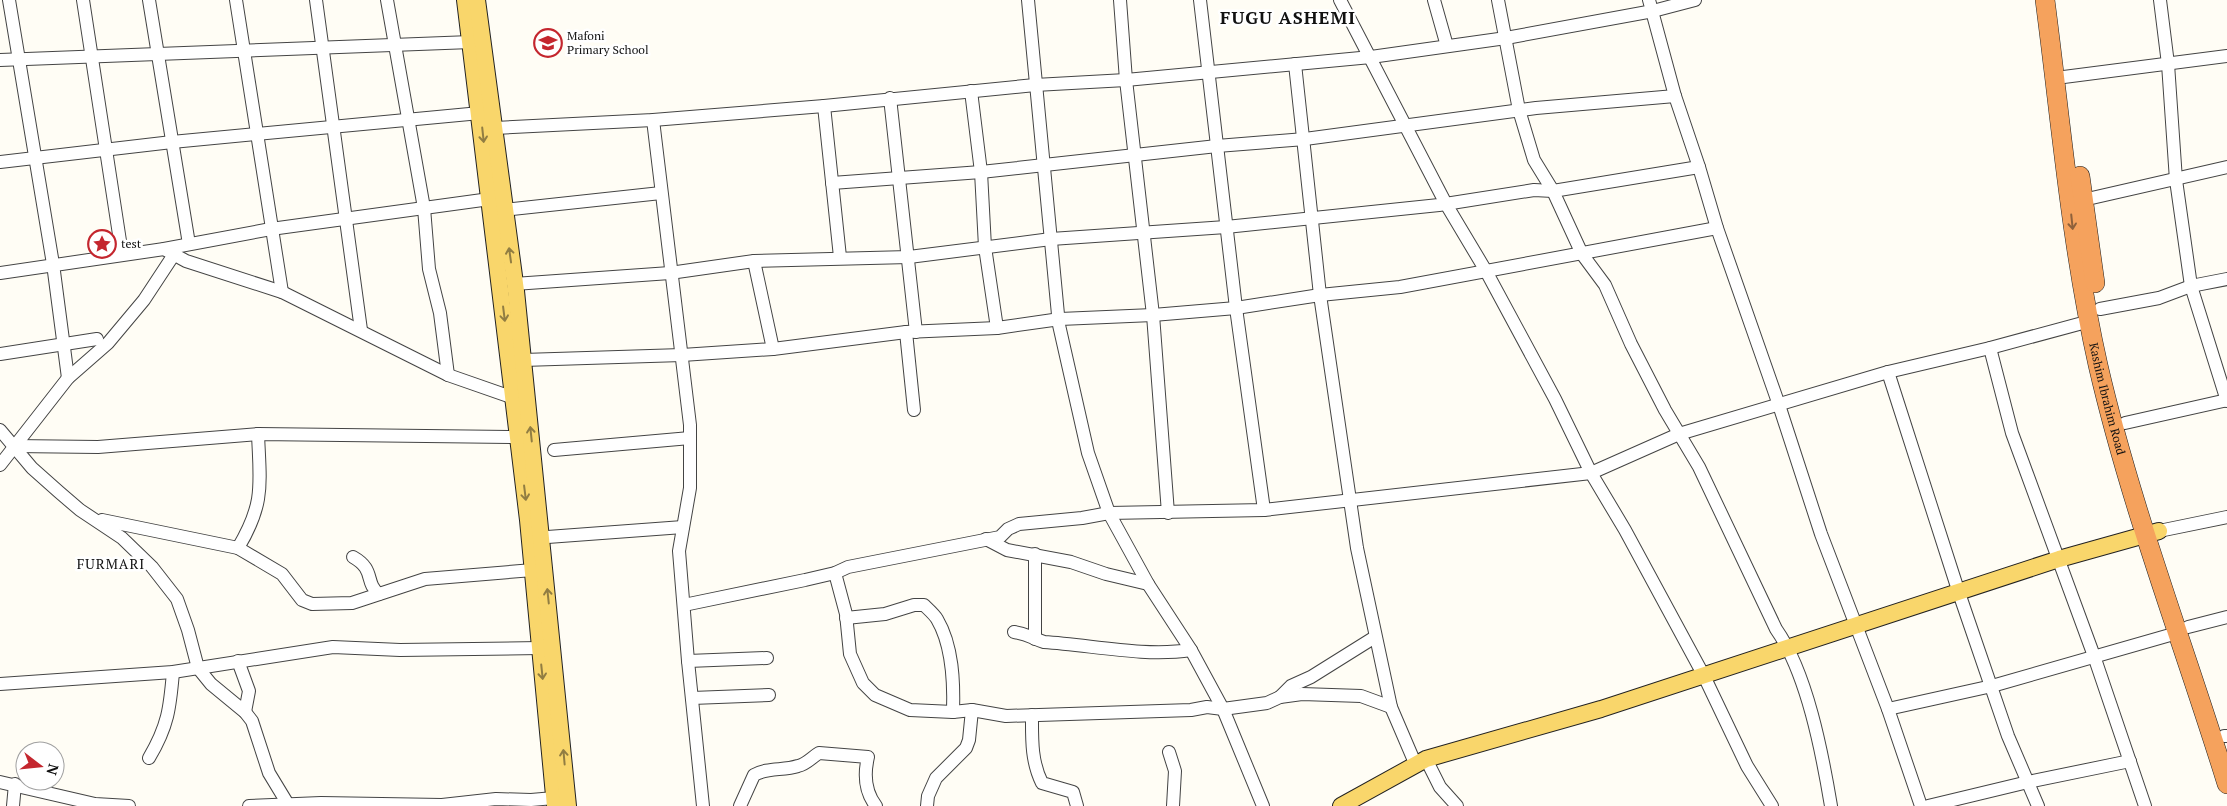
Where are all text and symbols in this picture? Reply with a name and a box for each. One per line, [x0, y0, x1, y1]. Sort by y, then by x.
district label: FUGU ASHEMI [1220, 5, 1356, 29]
school or university icon: Mafoni Primary School [533, 28, 563, 58]
place label: Mafoni Primary School [567, 28, 649, 57]
one-way arrow [478, 127, 488, 143]
one-way arrow [2067, 214, 2077, 230]
place icon: test [87, 229, 117, 259]
place label: test [121, 236, 142, 251]
one-way arrow [505, 248, 515, 264]
one-way arrow [499, 306, 509, 322]
street label: Kashim Ibrahim Road [2086, 341, 2129, 457]
one-way arrow [526, 426, 536, 442]
one-way arrow [520, 484, 530, 500]
district label: FURMARI [77, 554, 145, 573]
one-way arrow [543, 588, 553, 604]
one-way arrow [537, 664, 547, 680]
north arrow [15, 741, 65, 791]
one-way arrow [559, 750, 569, 766]
text: N [42, 762, 64, 778]

